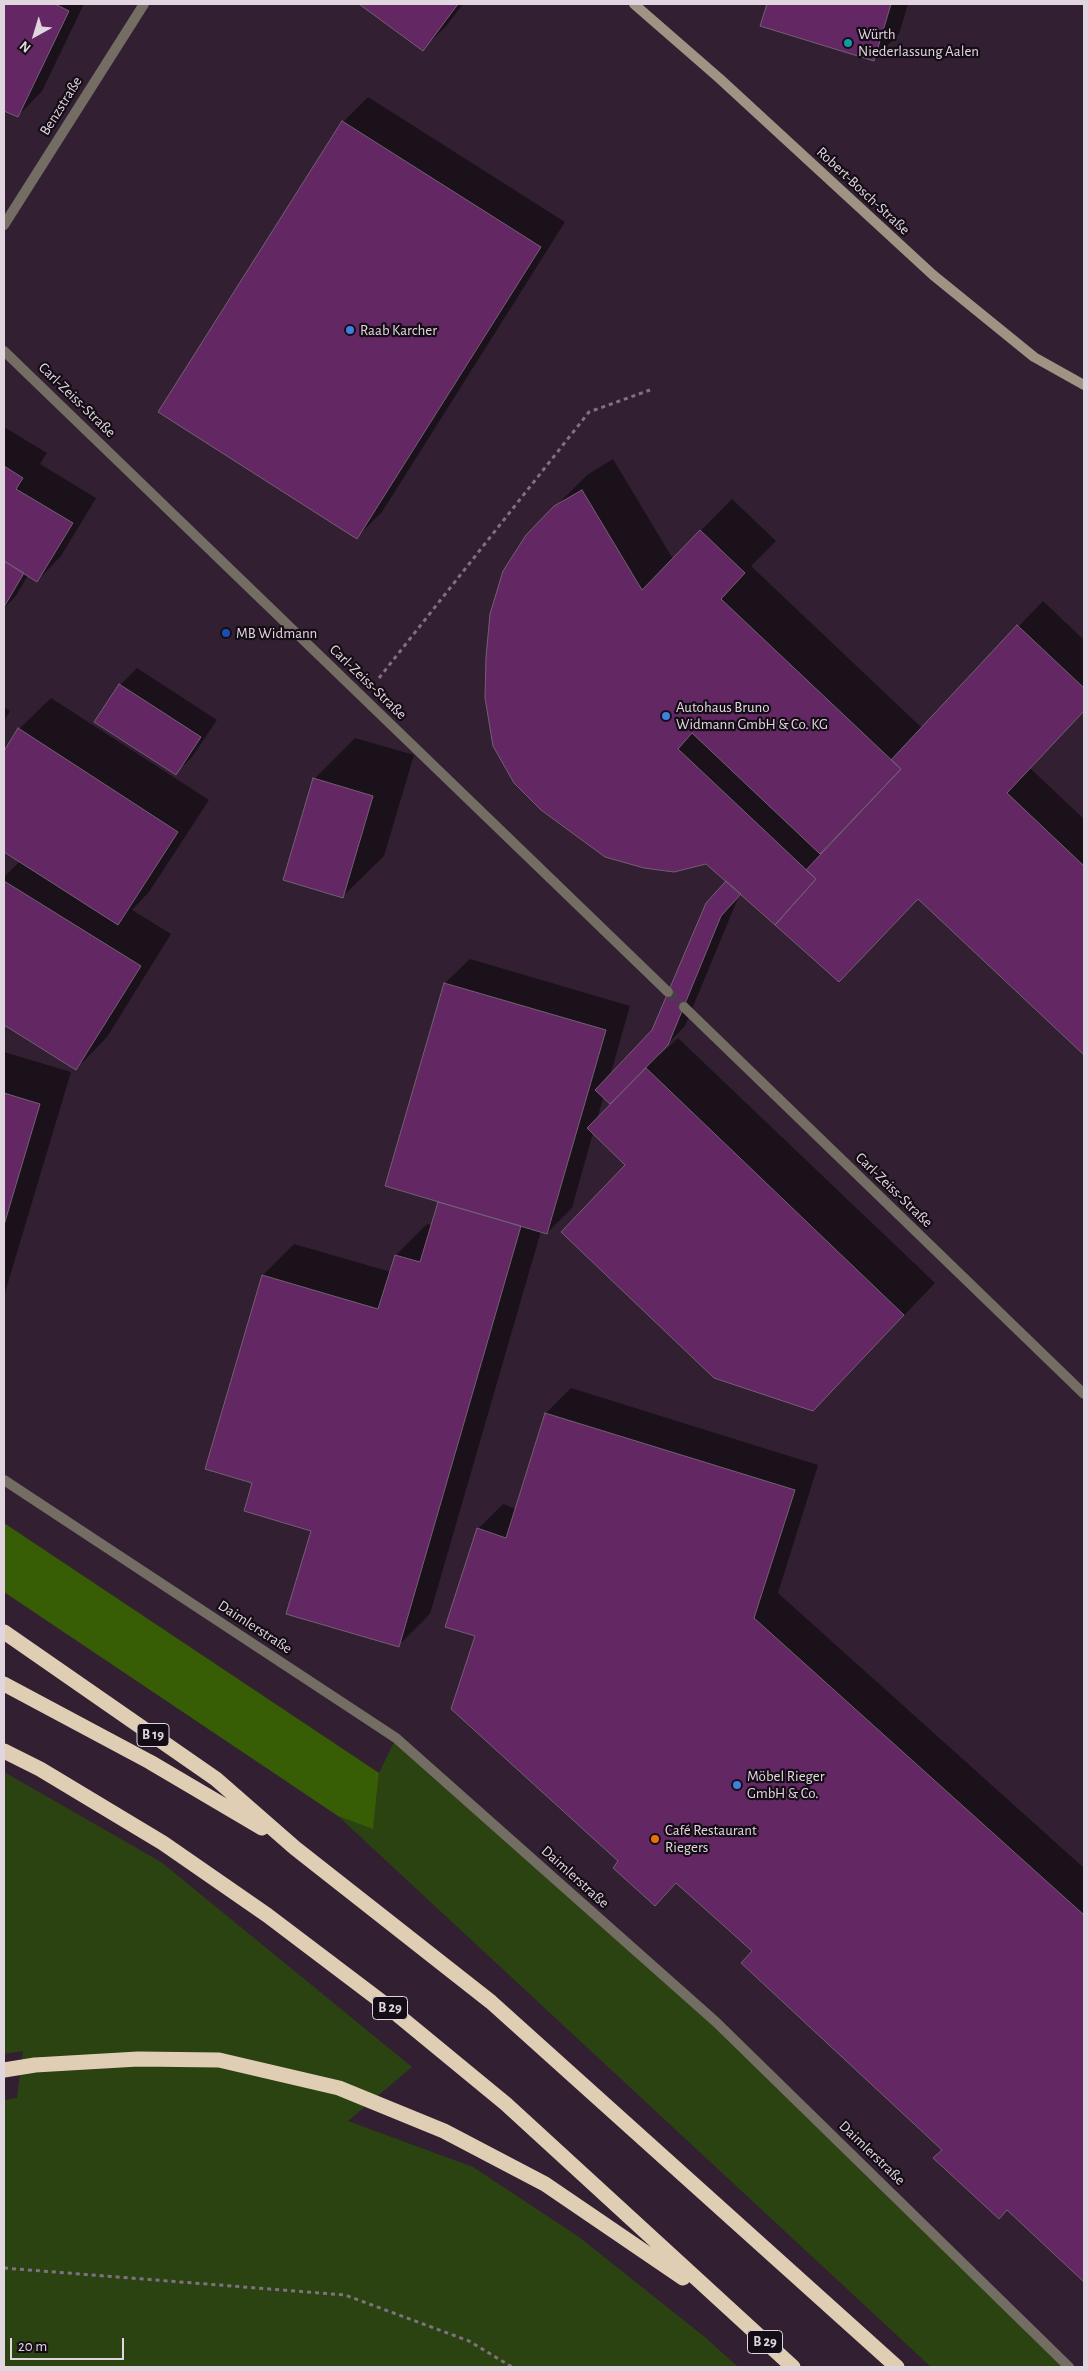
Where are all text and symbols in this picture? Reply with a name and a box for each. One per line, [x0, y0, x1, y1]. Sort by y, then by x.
north arrow [10, 10, 60, 60]
place label: Würth Niederlassung Aalen [858, 25, 979, 60]
marker: Würth Niederlassung Aalen [842, 37, 854, 49]
text: N [17, 38, 34, 55]
street label: Benzstraße [36, 73, 86, 139]
street label: Robert-Bosch-Straße [813, 143, 913, 239]
place label: Raab Karcher [360, 321, 437, 339]
marker: Raab Karcher [344, 324, 356, 336]
street label: Carl-Zeiss-Straße [35, 359, 119, 441]
place label: MB Widmann [236, 624, 317, 642]
marker: MB Widmann [220, 627, 232, 639]
street label: Carl-Zeiss-Straße [326, 641, 410, 723]
place label: Autohaus Bruno Widmann GmbH & Co. KG [676, 698, 828, 733]
marker: Autohaus Bruno Widmann GmbH & Co. KG [660, 710, 672, 722]
street label: Carl-Zeiss-Straße [852, 1149, 936, 1231]
street label: Daimlerstraße [214, 1596, 296, 1658]
road number: B 19 [137, 1724, 169, 1746]
place label: Möbel Rieger GmbH & Co. [747, 1767, 824, 1802]
marker: Möbel Rieger GmbH & Co. [731, 1779, 743, 1791]
place label: Café Restaurant Riegers [665, 1821, 757, 1856]
marker: Café Restaurant Riegers [649, 1833, 661, 1845]
street label: Daimlerstraße [537, 1842, 613, 1912]
road number: B 29 [372, 1996, 408, 2020]
street label: Daimlerstraße [835, 2117, 909, 2189]
scale bar [12, 2328, 126, 2360]
road number: B 29 [748, 2330, 782, 2354]
text: 20 m [18, 2339, 47, 2354]

